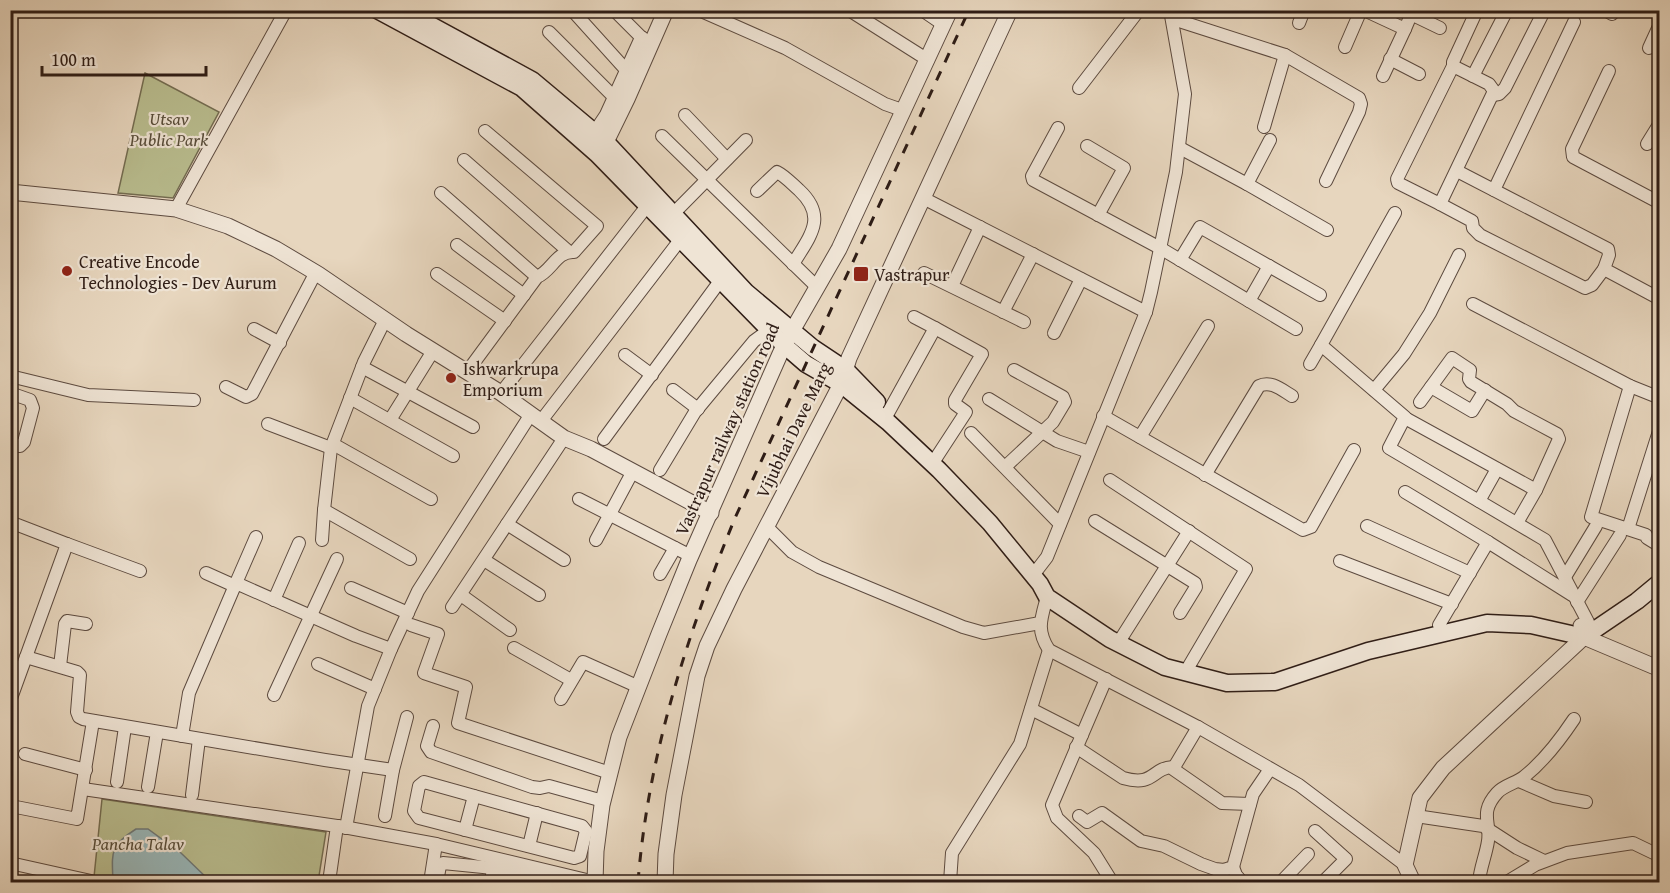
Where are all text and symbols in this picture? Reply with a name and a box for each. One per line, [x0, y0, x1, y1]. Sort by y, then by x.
scale bar [42, 39, 206, 77]
text: 100 m [51, 46, 96, 73]
park label: Utsav Public Park [129, 105, 209, 153]
place label: Creative Encode Technologies - Dev Aurum [79, 248, 277, 296]
place label: Vastrapur [874, 261, 950, 288]
marker: Creative Encode Technologies - Dev Aurum [60, 264, 74, 278]
marker: Vastrapur [852, 265, 870, 283]
street label: Vastrapur railway station road [668, 318, 786, 540]
place label: Ishwarkrupa Emporium [463, 355, 559, 403]
street label: Vijubhai Dave Marg [748, 357, 838, 502]
marker: Ishwarkrupa Emporium [444, 371, 458, 385]
park label: Pancha Talav [91, 830, 185, 857]

